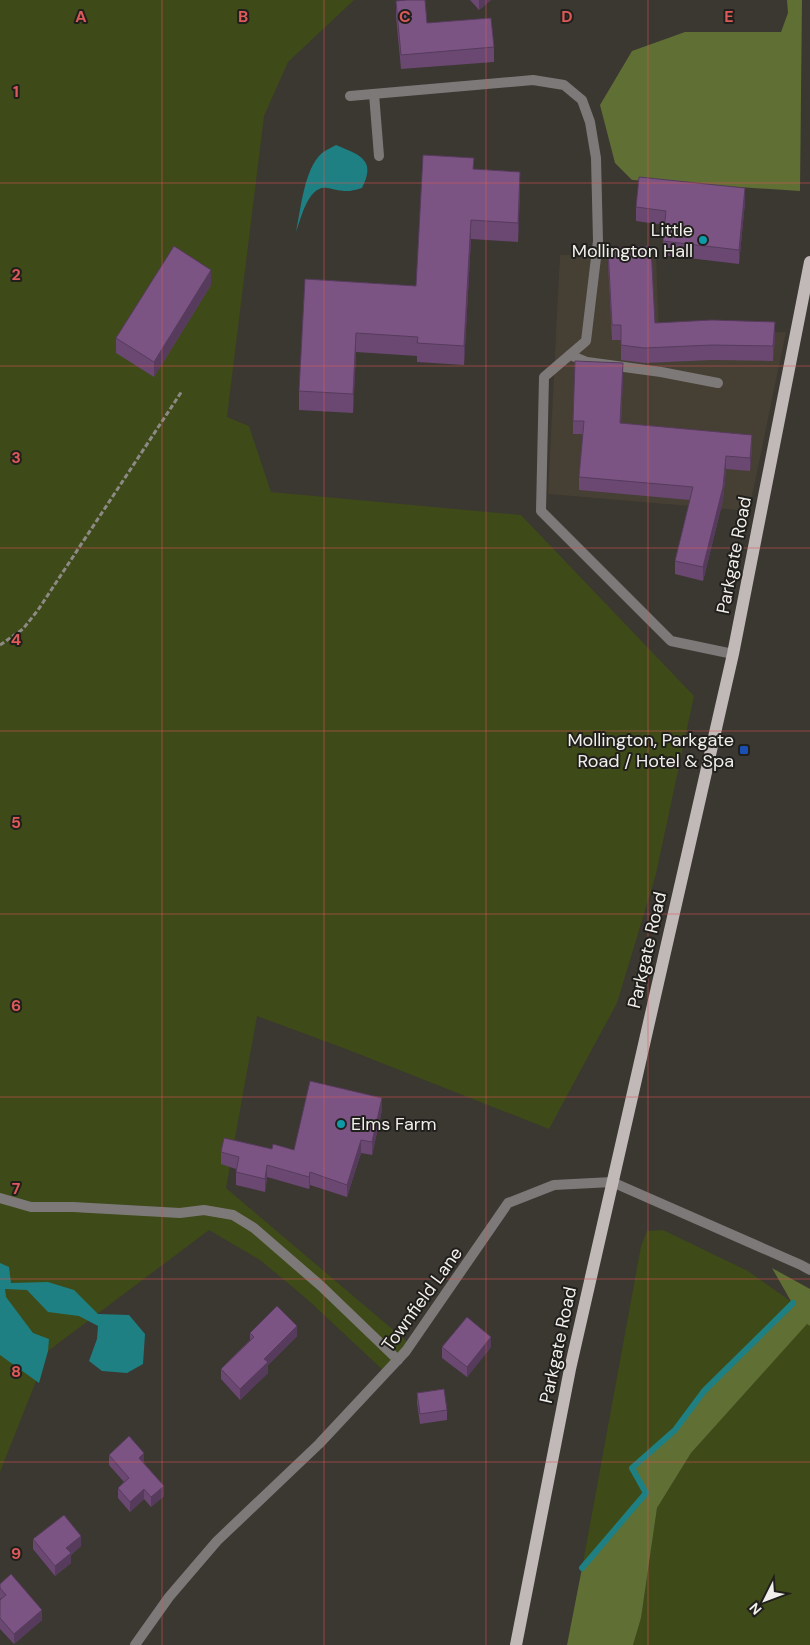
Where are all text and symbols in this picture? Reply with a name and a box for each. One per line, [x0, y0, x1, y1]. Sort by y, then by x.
text: A [75, 6, 87, 27]
text: B [238, 6, 248, 27]
text: C [399, 6, 411, 27]
text: D [561, 6, 573, 27]
text: E [724, 6, 734, 27]
text: 1 [13, 81, 19, 102]
place label: Little Mollington Hall [572, 218, 693, 263]
marker: Little Mollington Hall [697, 234, 709, 246]
text: 2 [11, 264, 21, 285]
text: 3 [11, 447, 21, 468]
street label: Parkgate Road [711, 494, 757, 616]
text: 4 [11, 629, 21, 650]
place label: Mollington, Parkgate Road / Hotel & Spa [567, 728, 734, 773]
marker: Mollington, Parkgate Road / Hotel & Spa [738, 744, 750, 756]
text: 5 [11, 812, 21, 833]
street label: Parkgate Road [622, 889, 672, 1011]
text: 6 [11, 995, 21, 1016]
place label: Elms Farm [351, 1112, 437, 1136]
marker: Elms Farm [335, 1118, 347, 1130]
text: 7 [12, 1178, 21, 1199]
street label: Townfield Lane [376, 1242, 468, 1356]
street label: Parkgate Road [534, 1284, 582, 1406]
text: 8 [11, 1361, 21, 1382]
text: 9 [11, 1543, 21, 1564]
north arrow [740, 1575, 790, 1625]
text: N [745, 1599, 765, 1619]

